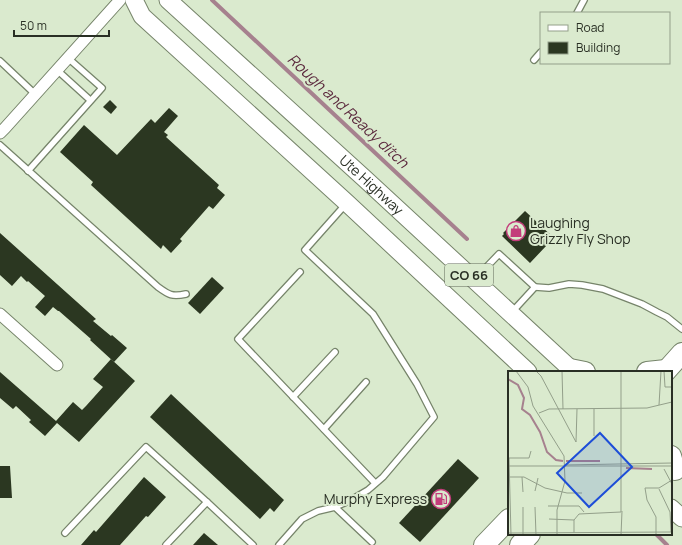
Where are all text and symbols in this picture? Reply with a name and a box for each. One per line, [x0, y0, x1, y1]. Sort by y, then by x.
scale bar [14, 12, 109, 38]
legend [540, 12, 670, 64]
text: 50 m [20, 17, 47, 34]
text: Road [576, 19, 604, 36]
text: Building [576, 39, 620, 56]
water label: Rough and Ready ditch [283, 49, 414, 173]
street label: Ute Highway [336, 150, 408, 219]
place label: Laughing Grizzly Fly Shop [530, 213, 631, 248]
shop icon: Laughing Grizzly Fly Shop [505, 220, 527, 242]
road number: CO 66 [445, 264, 493, 286]
inset map [508, 371, 672, 535]
fuel station icon: Murphy Express [430, 488, 452, 510]
place label: Murphy Express [324, 489, 427, 508]

